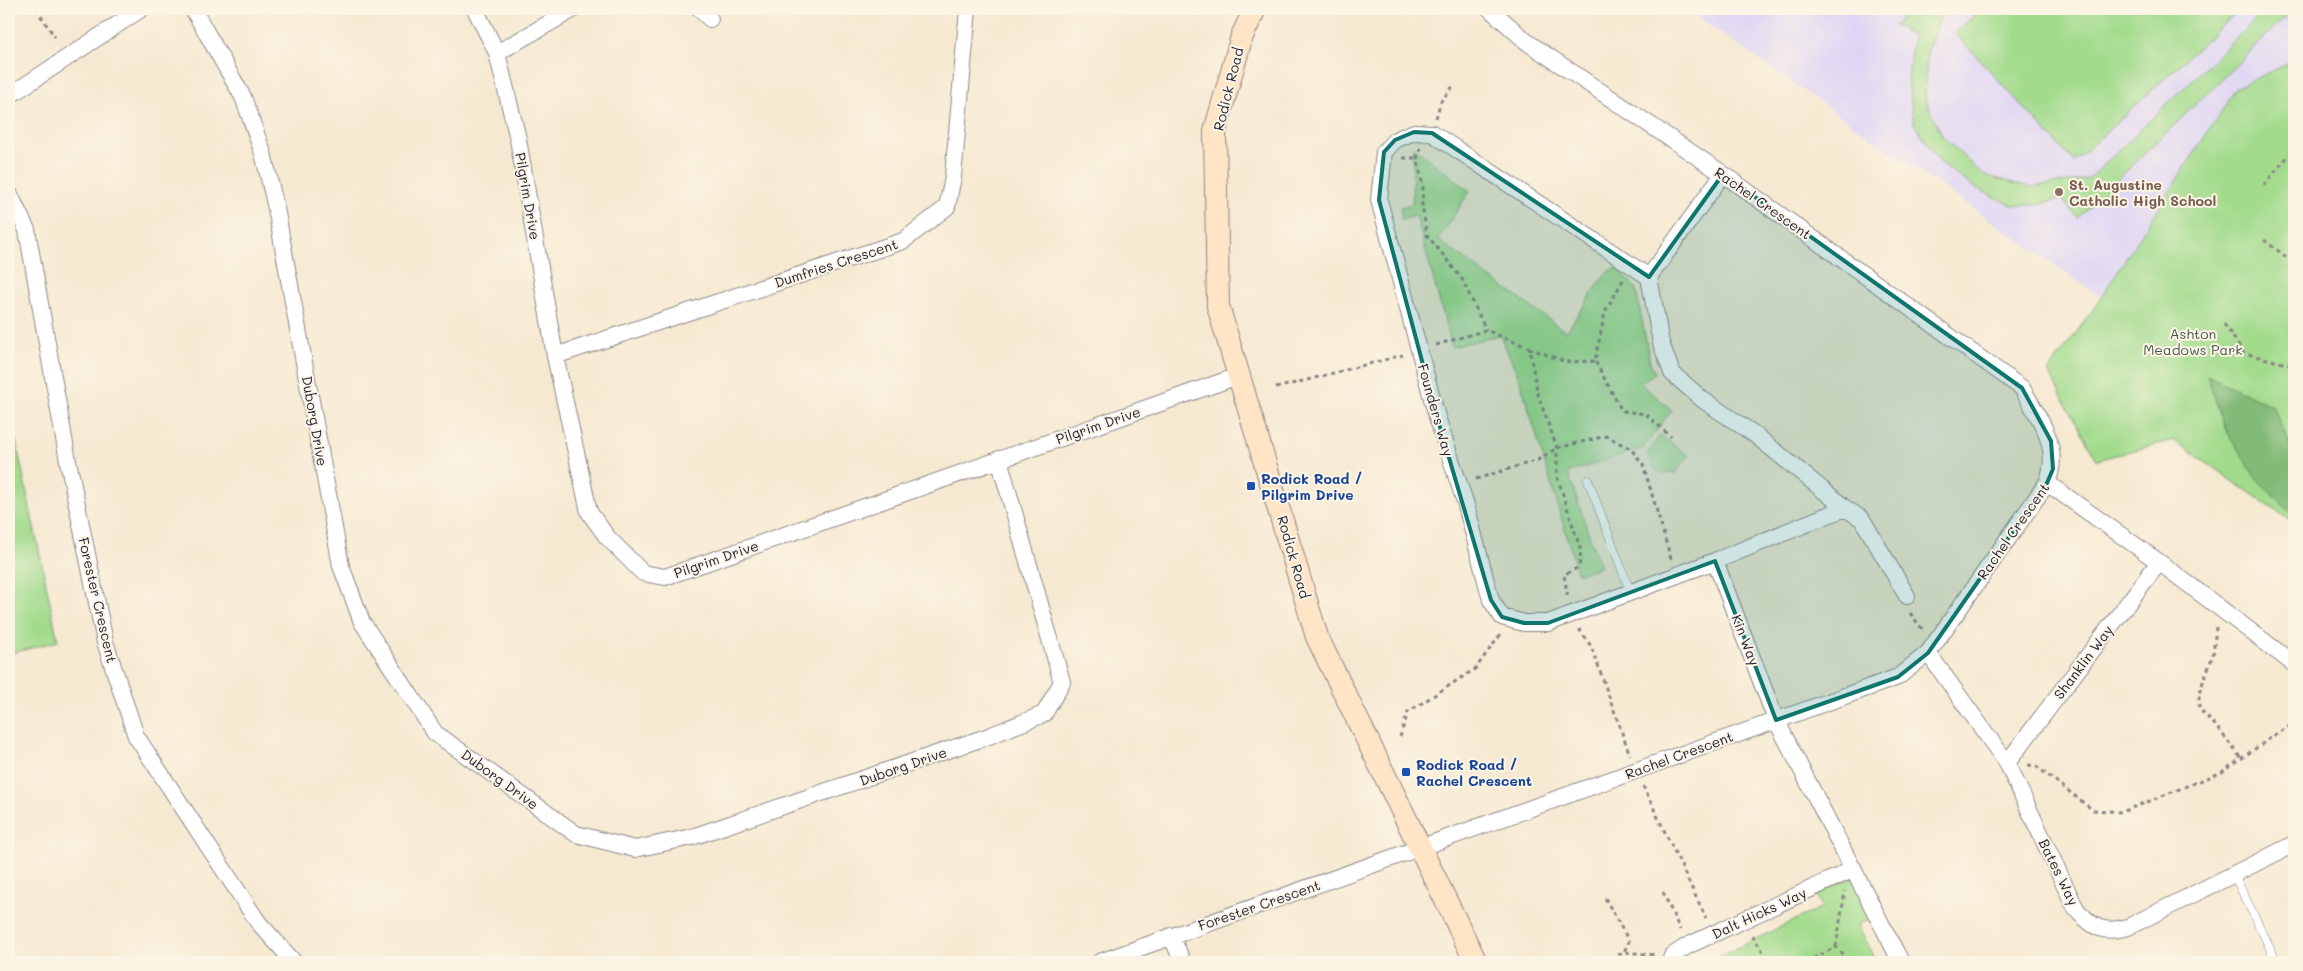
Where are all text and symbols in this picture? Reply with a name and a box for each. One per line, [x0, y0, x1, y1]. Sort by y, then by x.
street label: Rodick Road [1208, 45, 1248, 133]
street label: Pilgrim Drive [511, 151, 545, 241]
street label: Rachel Crescent [1711, 163, 1815, 243]
place label: St. Augustine Catholic High School [2069, 175, 2216, 210]
marker: St. Augustine Catholic High School [2053, 186, 2065, 198]
street label: Dumfries Crescent [772, 234, 900, 292]
park label: Ashton Meadows Park [2143, 324, 2243, 359]
street label: Founders Way [1414, 361, 1458, 459]
street label: Duborg Drive [298, 374, 332, 468]
street label: Pilgrim Drive [1053, 402, 1143, 448]
place label: Rodick Road / Pilgrim Drive [1261, 469, 1363, 504]
street label: Rachel Crescent [1973, 479, 2053, 583]
marker: Rodick Road / Pilgrim Drive [1245, 480, 1257, 492]
street label: Rodick Road [1273, 513, 1315, 601]
street label: Forester Crescent [74, 535, 122, 665]
street label: Pilgrim Drive [671, 536, 761, 582]
street label: Kin Way [1728, 612, 1764, 668]
street label: Shanklin Way [2049, 621, 2117, 703]
street label: Rachel Crescent [1622, 727, 1736, 783]
street label: Duborg Drive [857, 742, 949, 790]
street label: Duborg Drive [458, 745, 542, 813]
place label: Rodick Road / Rachel Crescent [1416, 755, 1532, 790]
marker: Rodick Road / Rachel Crescent [1400, 766, 1412, 778]
street label: Bates Way [2035, 836, 2083, 908]
street label: Forester Crescent [1195, 875, 1323, 935]
street label: Dalt Hicks Way [1709, 883, 1809, 943]

